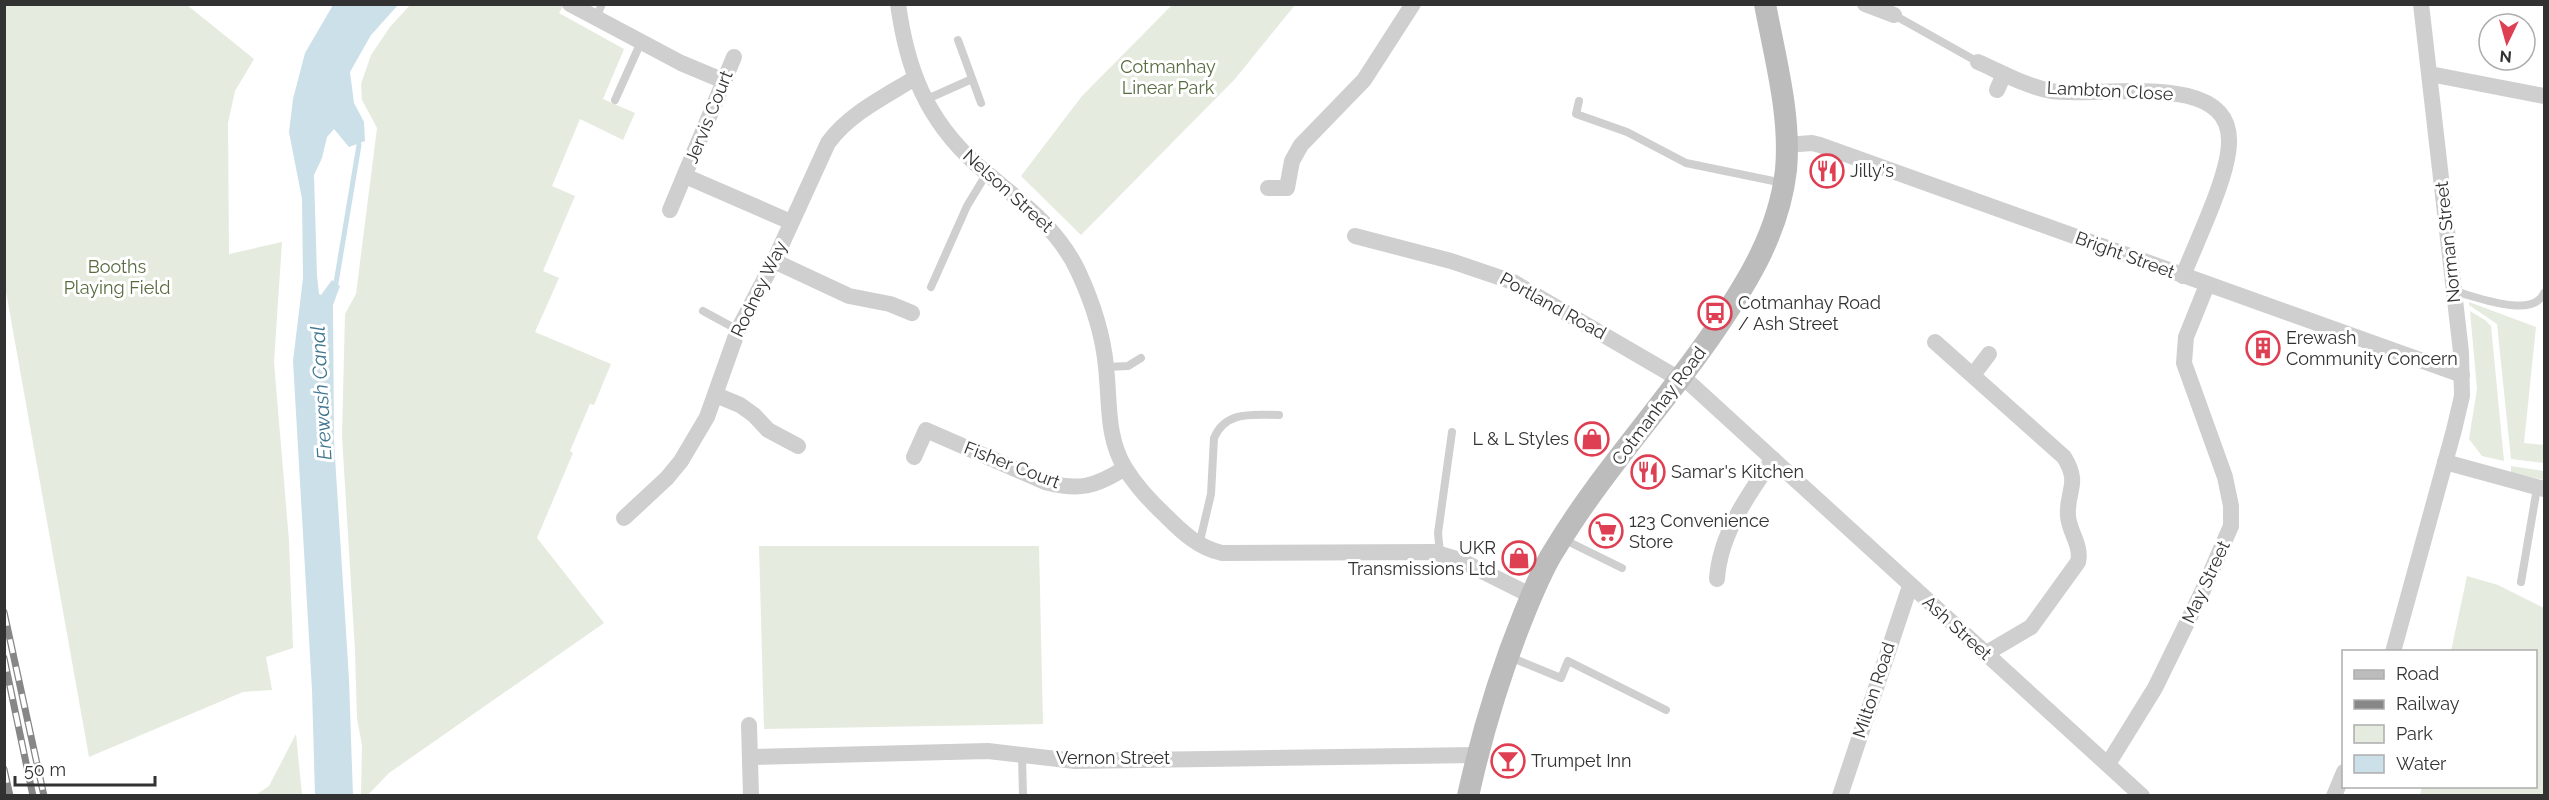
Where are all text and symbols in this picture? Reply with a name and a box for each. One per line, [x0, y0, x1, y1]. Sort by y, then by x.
north arrow [2477, 12, 2537, 72]
text: N [2499, 46, 2513, 66]
park label: Cotmanhay Linear Park [1120, 56, 1216, 98]
street label: Jervis Court [680, 67, 737, 166]
street label: Lambton Close [2046, 77, 2174, 104]
street label: Nelson Street [959, 145, 1058, 236]
restaurant icon: Jilly's [1809, 153, 1845, 189]
place label: Jilly's [1850, 160, 1894, 181]
street label: Norman Street [2431, 180, 2464, 304]
street label: Bright Street [2073, 227, 2178, 282]
street label: Rodney Way [726, 237, 791, 340]
park label: Booths Playing Field [64, 256, 170, 298]
street label: Portland Road [1496, 268, 1610, 343]
place label: Cotmanhay Road / Ash Street [1738, 292, 1881, 334]
bus stop icon: Cotmanhay Road / Ash Street [1697, 295, 1733, 331]
water label: Erewash Canal [305, 325, 337, 461]
place label: Erewash Community Concern [2286, 327, 2458, 369]
building icon: Erewash Community Concern [2245, 330, 2281, 366]
street label: Cotmanhay Road [1607, 342, 1710, 469]
shop icon: L & L Styles [1574, 421, 1610, 457]
place label: L & L Styles [1473, 428, 1569, 449]
street label: Fisher Court [961, 437, 1063, 492]
restaurant icon: Samar's Kitchen [1630, 454, 1666, 490]
place label: Samar's Kitchen [1671, 461, 1804, 482]
place label: 123 Convenience Store [1629, 510, 1770, 552]
supermarket icon: 123 Convenience Store [1588, 513, 1624, 549]
place label: UKR Transmissions Ltd [1348, 537, 1496, 579]
street label: May Street [2177, 537, 2234, 627]
shop icon: UKR Transmissions Ltd [1501, 540, 1537, 576]
street label: Ash Street [1918, 591, 1996, 664]
street label: Milton Road [1848, 639, 1899, 740]
legend [2342, 650, 2537, 788]
text: Road [2396, 663, 2439, 684]
text: Railway [2396, 693, 2460, 714]
text: Park [2396, 723, 2433, 744]
bar icon: Trumpet Inn [1490, 743, 1526, 779]
street label: Vernon Street [1056, 747, 1170, 768]
scale bar [15, 749, 154, 787]
place label: Trumpet Inn [1531, 750, 1632, 771]
text: Water [2396, 753, 2447, 774]
text: 50 m [24, 759, 66, 780]

